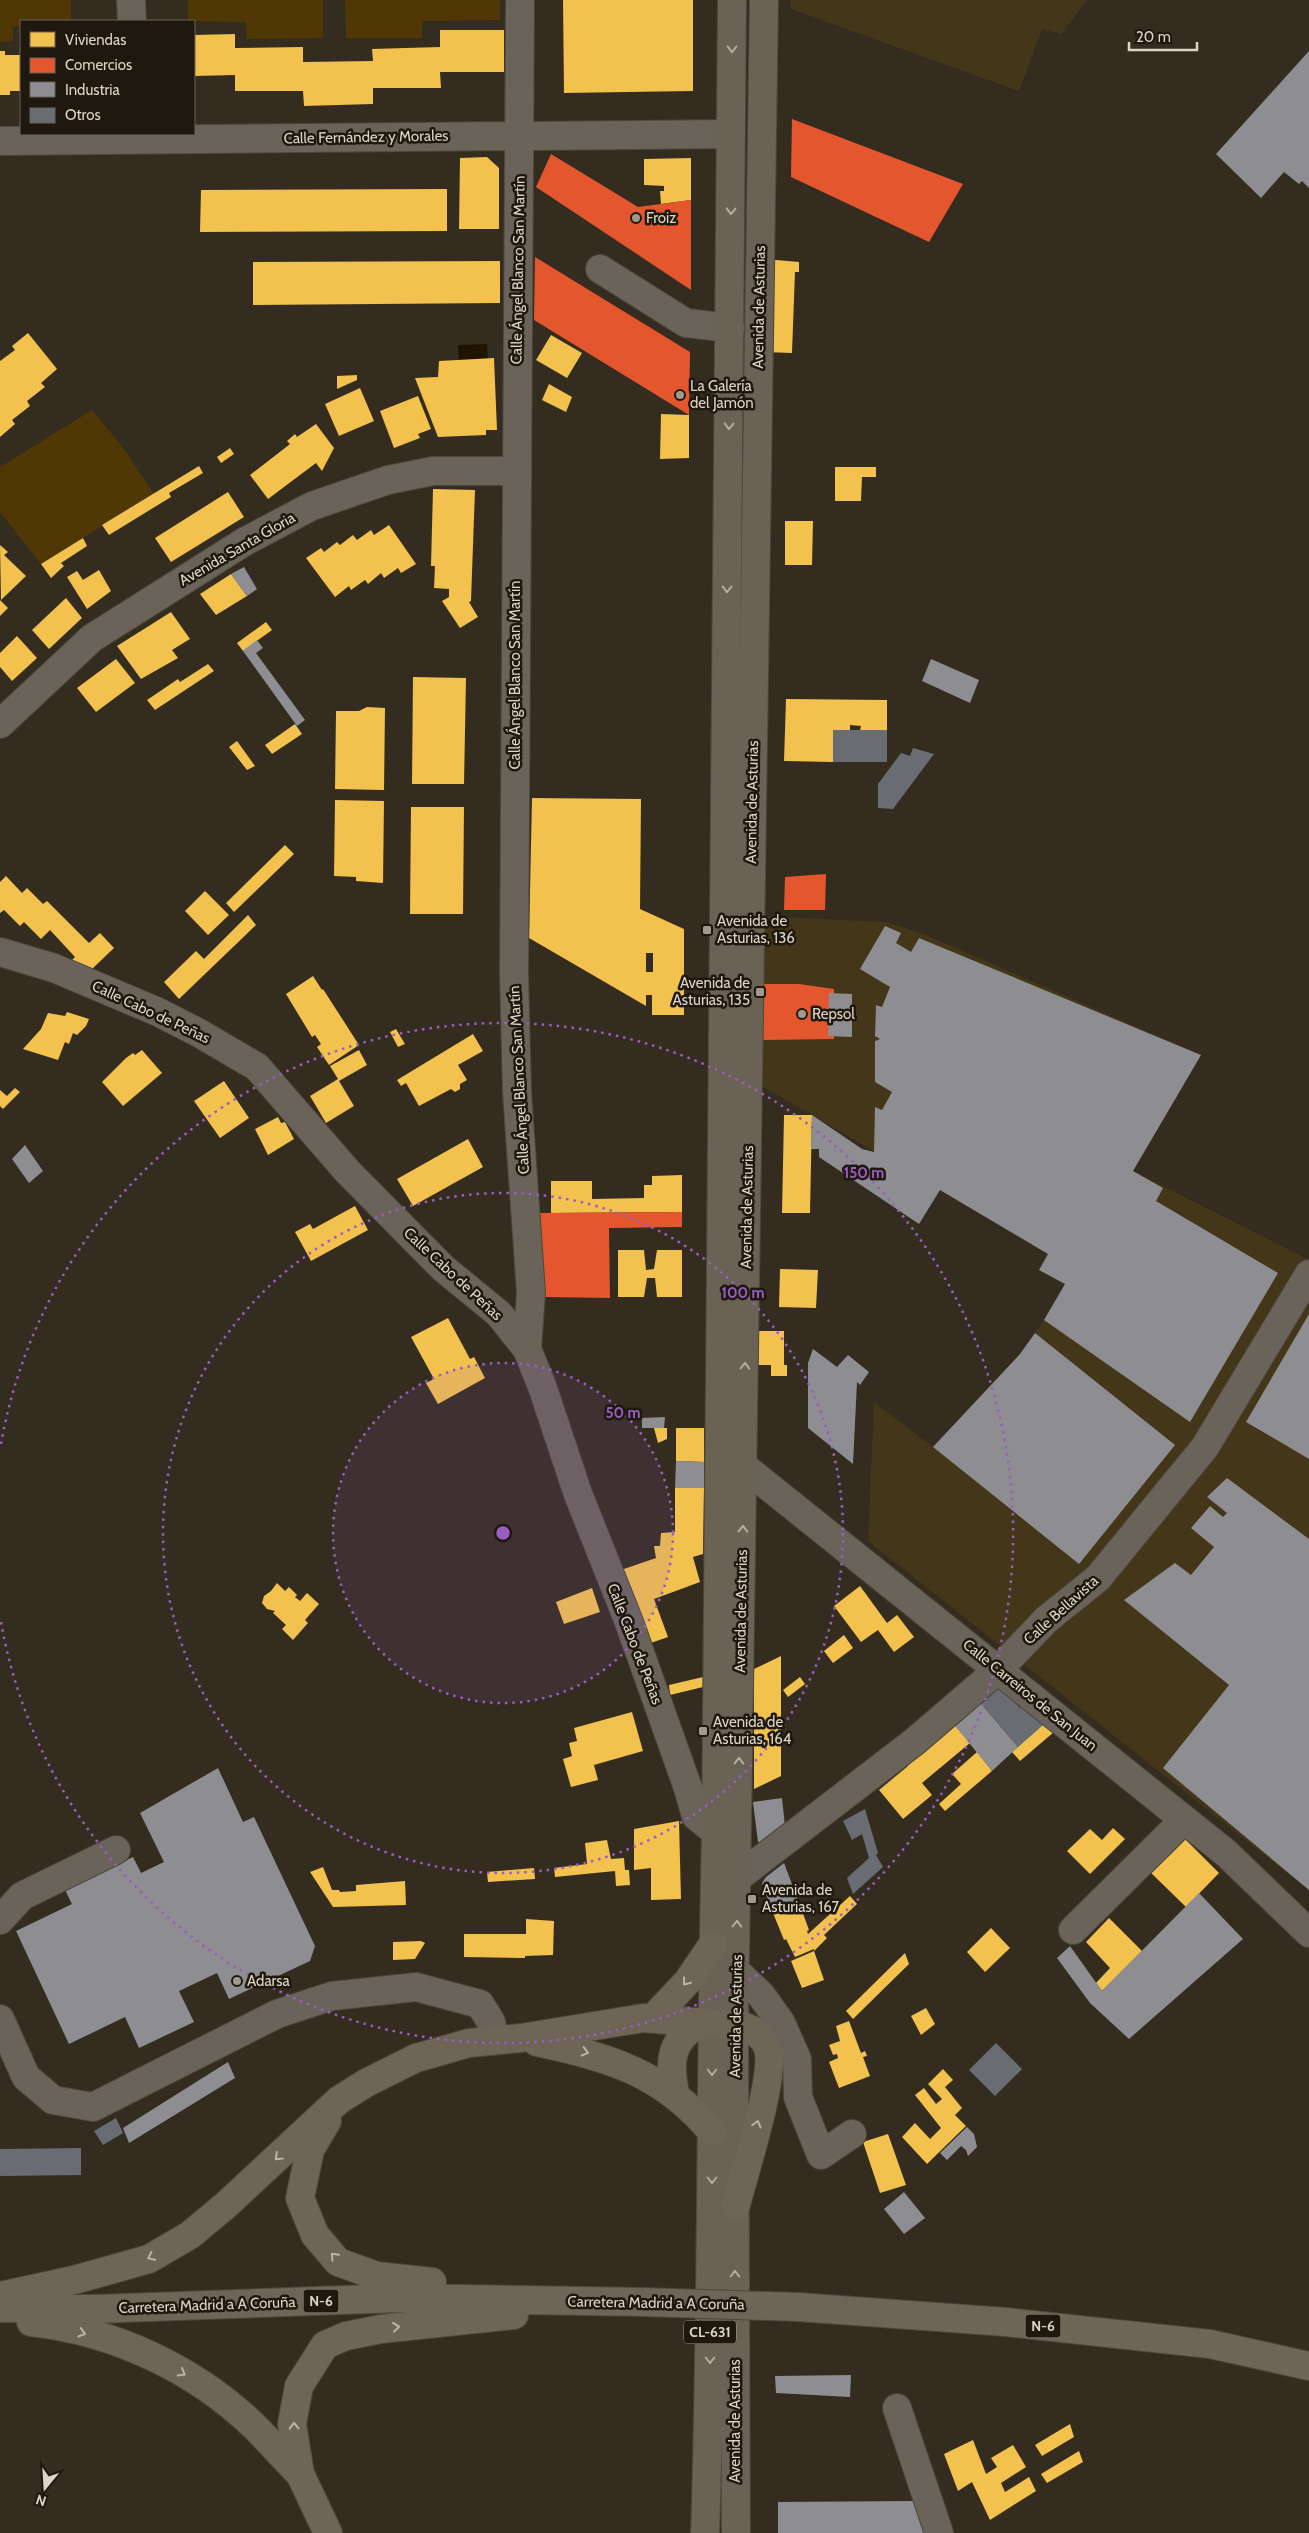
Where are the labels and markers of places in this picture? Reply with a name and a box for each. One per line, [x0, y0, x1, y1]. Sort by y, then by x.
place label: Froiz [646, 209, 676, 227]
marker: Froiz [630, 212, 642, 224]
place label: La Galería del Jamón [690, 377, 754, 412]
marker: La Galería del Jamón [674, 389, 686, 401]
place label: Avenida de Asturias, 136 [717, 912, 795, 947]
marker: Avenida de Asturias, 136 [701, 924, 713, 936]
place label: Avenida de Asturias, 135 [673, 974, 750, 1009]
marker: Avenida de Asturias, 135 [754, 986, 766, 998]
place label: Repsol [812, 1005, 855, 1023]
marker: Repsol [796, 1008, 808, 1020]
centre of rings [494, 1524, 512, 1542]
place label: Avenida de Asturias, 164 [713, 1713, 792, 1748]
marker: Avenida de Asturias, 164 [697, 1725, 709, 1737]
place label: Avenida de Asturias, 167 [762, 1881, 840, 1916]
marker: Avenida de Asturias, 167 [746, 1893, 758, 1905]
place label: Adarsa [247, 1972, 291, 1990]
marker: Adarsa [231, 1975, 243, 1987]

